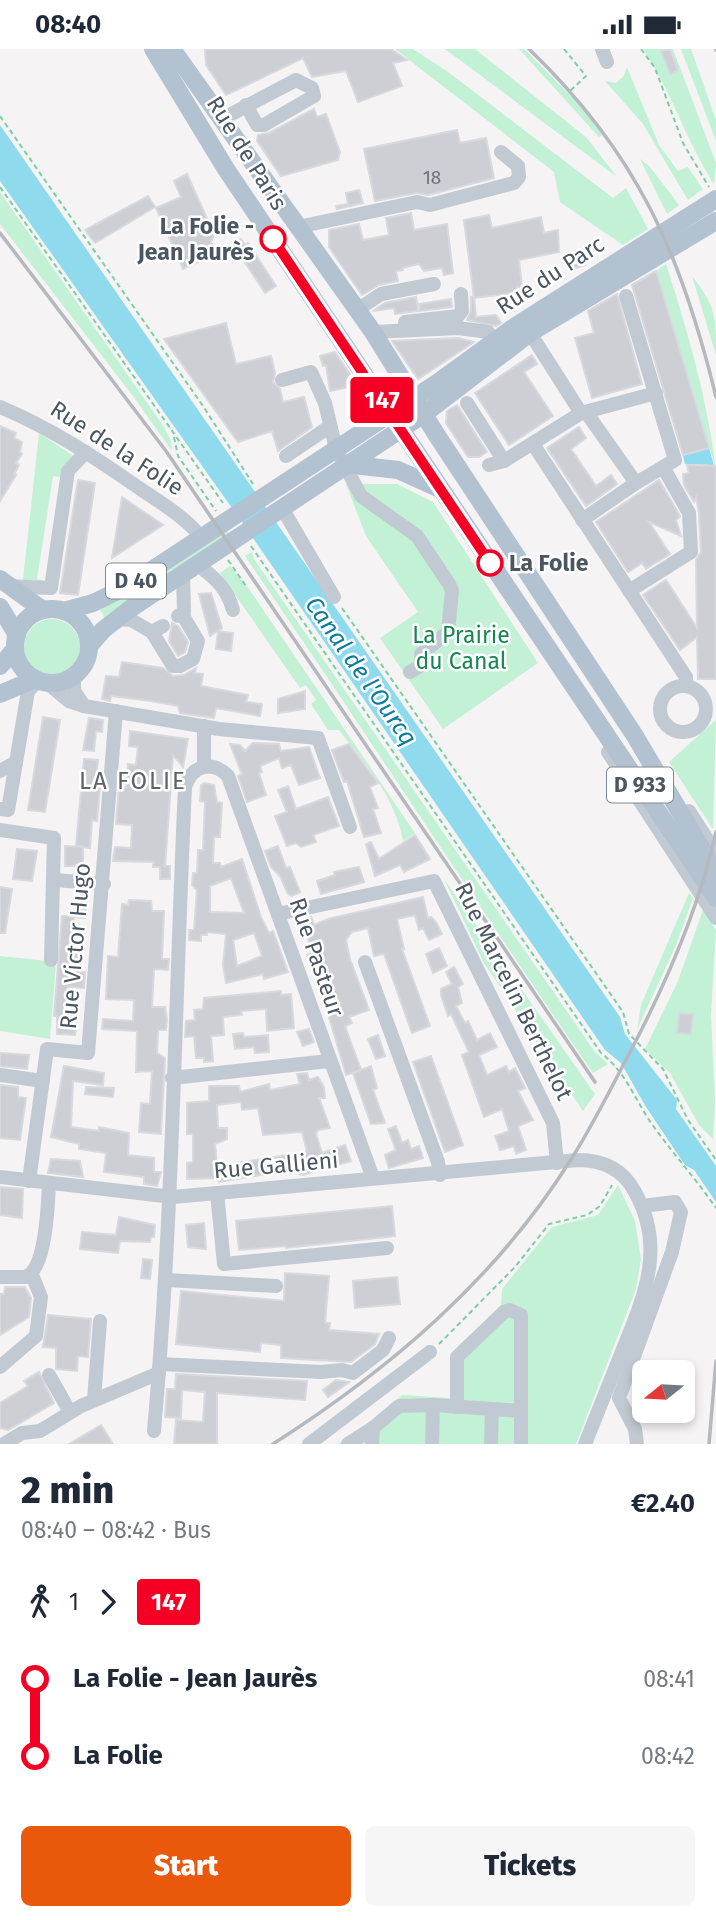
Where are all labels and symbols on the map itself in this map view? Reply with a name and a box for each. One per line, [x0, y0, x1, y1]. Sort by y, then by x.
street label: Rue de Paris [201, 91, 293, 215]
house number: 18 [423, 166, 441, 189]
place label: La Folie - Jean Jaurès [137, 212, 254, 266]
marker: La Folie - Jean Jaurès [260, 226, 286, 252]
street label: Rue du Parc [491, 230, 609, 320]
line badge: 147 [342, 377, 422, 423]
street label: Rue de la Folie [45, 395, 189, 501]
place label: La Folie [509, 549, 589, 577]
marker: La Folie [477, 550, 503, 576]
road number: D 40 [106, 563, 166, 599]
water label: Canal de l'Ourcq [299, 591, 423, 751]
park label: La Prairie du Canal [412, 621, 510, 675]
district label: LA FOLIE [79, 767, 187, 795]
road number: D 933 [607, 767, 673, 803]
street label: Rue Victor Hugo [54, 862, 96, 1030]
street label: Rue Marcelin Berthelot [449, 878, 579, 1105]
street label: Rue Pasteur [284, 894, 350, 1020]
street label: Rue Gallieni [212, 1146, 340, 1184]
north arrow [632, 1360, 695, 1423]

